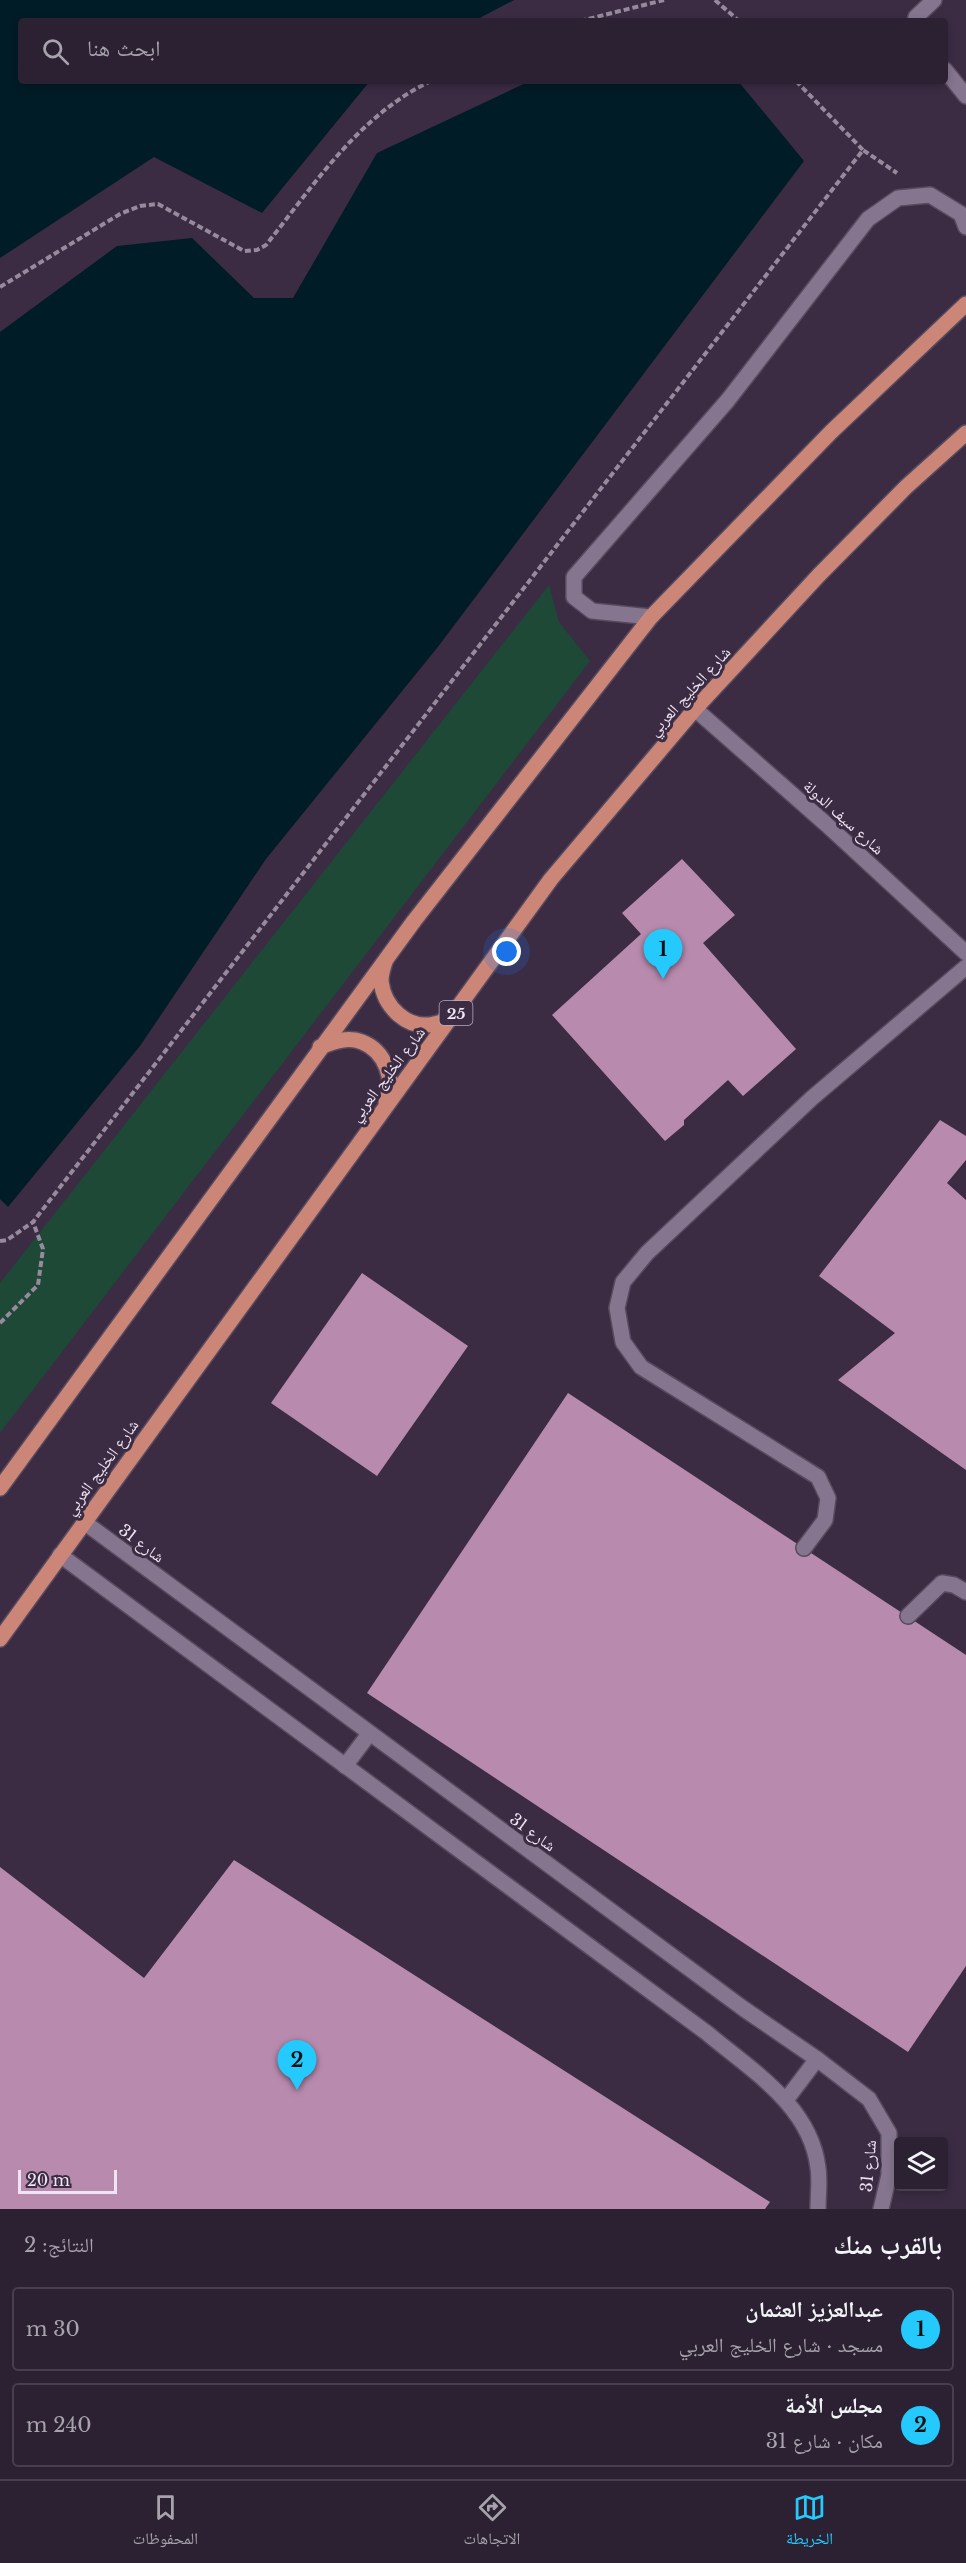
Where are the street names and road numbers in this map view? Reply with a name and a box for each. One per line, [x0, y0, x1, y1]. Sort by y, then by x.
street label: شارع الخليج العربي [644, 642, 737, 742]
street label: شارع سيف الدولة [799, 775, 889, 859]
road number: 25 [440, 1001, 472, 1025]
street label: شارع الخليج العربي [345, 1023, 432, 1127]
street label: شارع الخليج العربي [60, 1415, 145, 1521]
street label: شارع 31 [115, 1519, 169, 1567]
street label: شارع 31 [505, 1809, 560, 1856]
street label: شارع 31 [856, 2139, 881, 2193]

